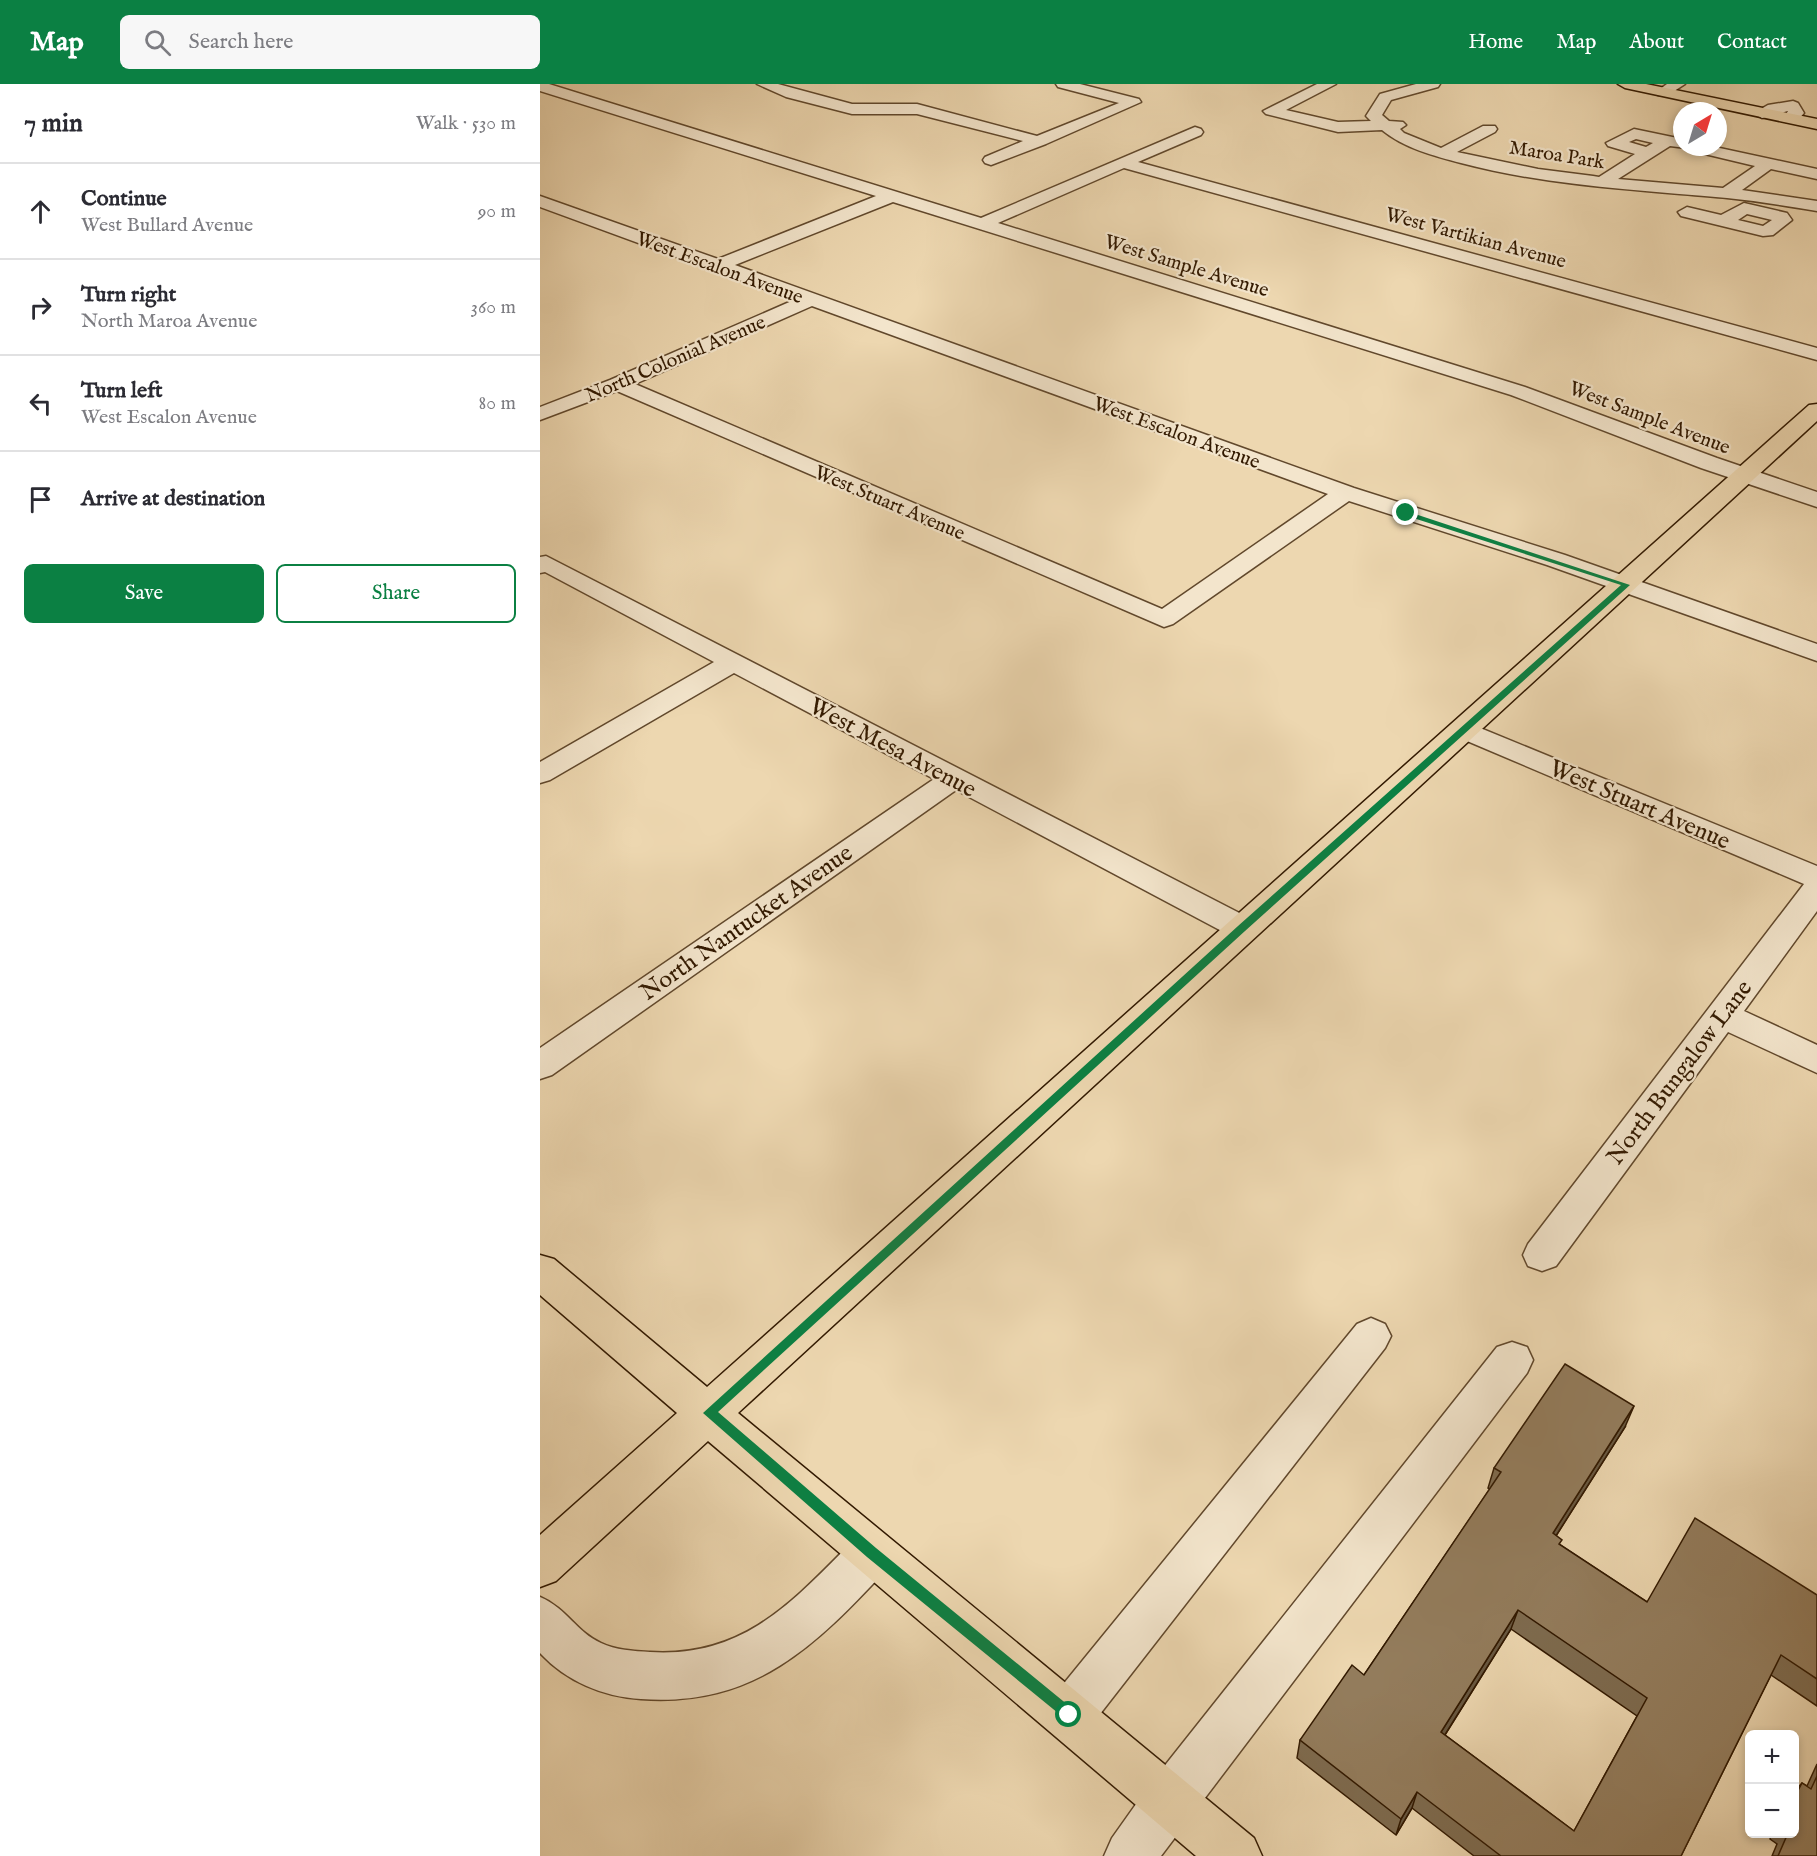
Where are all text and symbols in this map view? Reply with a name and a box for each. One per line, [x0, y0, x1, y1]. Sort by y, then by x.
search box [120, 15, 540, 69]
text: Map [30, 25, 84, 60]
icon: search [141, 26, 174, 59]
text: Search here [189, 28, 293, 56]
text: Home [1468, 29, 1523, 56]
text: Map [1556, 29, 1596, 56]
text: About [1629, 29, 1684, 56]
text: Contact [1717, 29, 1787, 56]
north arrow [1673, 102, 1727, 156]
text: 7 min [24, 107, 83, 140]
text: Walk · 530 m [416, 111, 516, 136]
street label: Maroa Park [1507, 136, 1607, 175]
text: Continue [81, 185, 167, 213]
icon: ahead [24, 195, 57, 228]
text: 90 m [478, 199, 516, 224]
street label: West Vartikian Avenue [1382, 202, 1569, 275]
text: West Bullard Avenue [81, 213, 253, 238]
street label: West Escalon Avenue [633, 227, 806, 310]
street label: West Sample Avenue [1101, 230, 1272, 303]
text: Turn right [81, 281, 176, 309]
icon: right [24, 291, 57, 324]
text: 360 m [470, 295, 516, 320]
text: North Maroa Avenue [81, 309, 257, 334]
street label: North Colonial Avenue [582, 310, 769, 409]
street label: West Sample Avenue [1565, 376, 1734, 461]
text: Turn left [81, 377, 163, 405]
icon: left [24, 387, 57, 420]
text: 80 m [479, 391, 516, 416]
street label: West Escalon Avenue [1090, 392, 1263, 475]
text: West Escalon Avenue [81, 405, 257, 430]
street label: West Stuart Avenue [810, 460, 969, 546]
icon: arrive [24, 483, 57, 516]
text: Arrive at destination [81, 485, 265, 513]
route end [1392, 499, 1418, 525]
button: Save [24, 564, 264, 623]
button: Share [276, 564, 516, 623]
street label: West Mesa Avenue [803, 691, 981, 806]
street label: West Stuart Avenue [1544, 753, 1735, 857]
street label: North Nantucket Avenue [634, 838, 859, 1008]
street label: North Bungalow Lane [1600, 974, 1760, 1172]
route start [1055, 1701, 1081, 1727]
map controls [1745, 1730, 1799, 1838]
button: + [1745, 1730, 1799, 1784]
button: − [1745, 1784, 1799, 1838]

